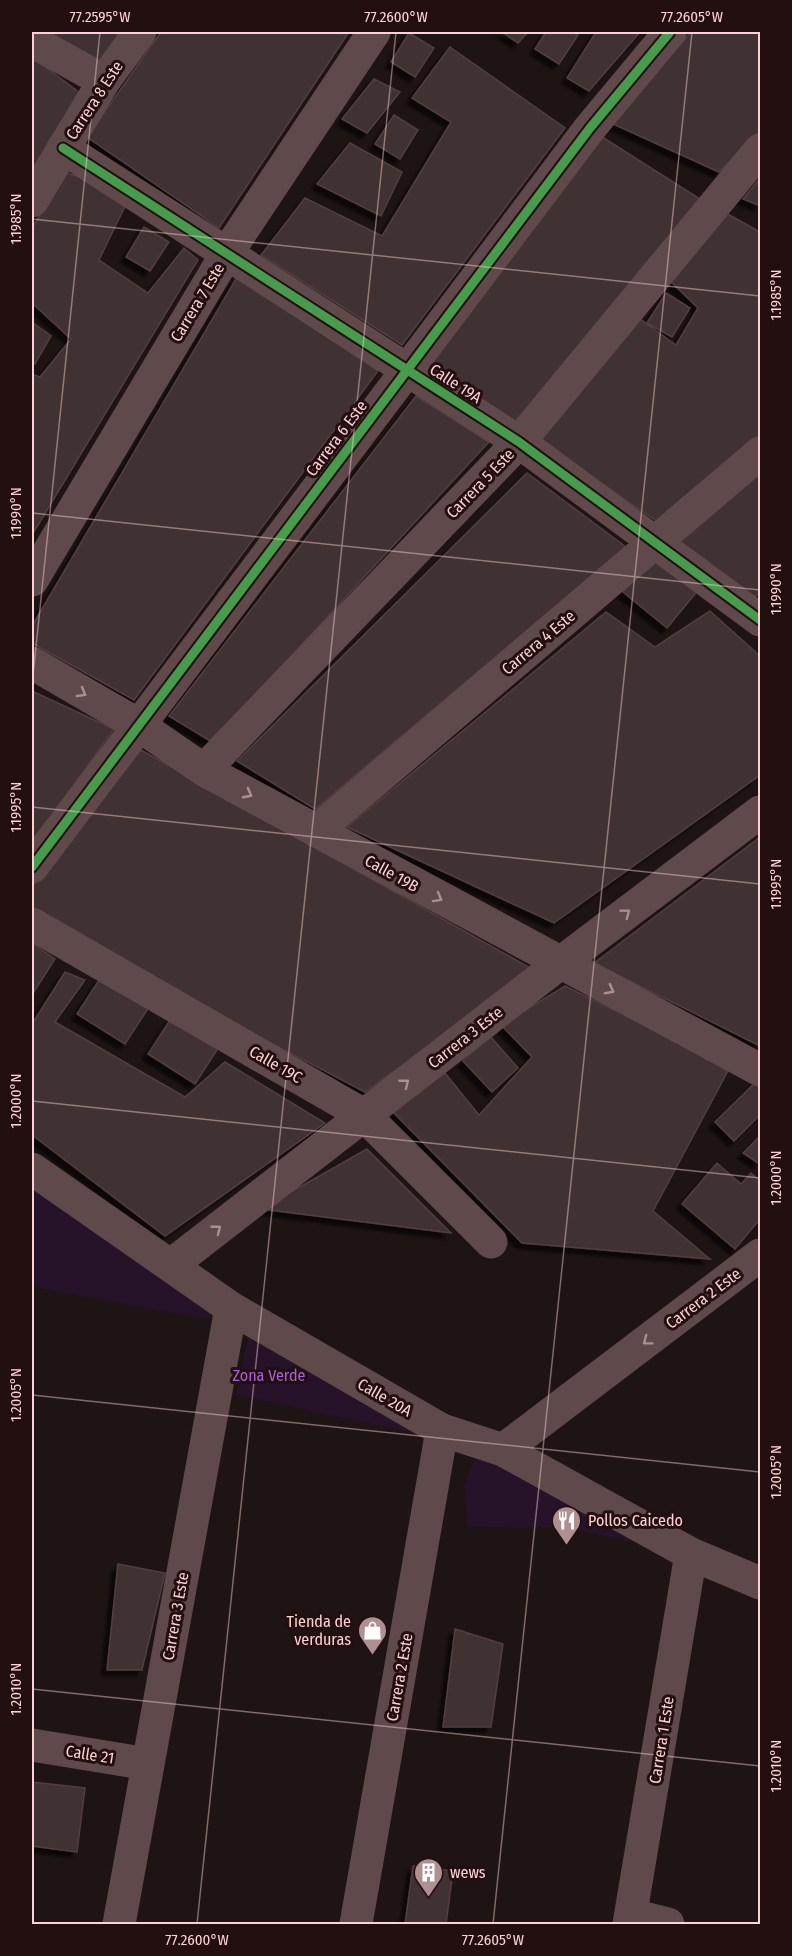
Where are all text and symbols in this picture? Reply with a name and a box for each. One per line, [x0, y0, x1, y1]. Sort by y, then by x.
text: 77.2595°W [70, 8, 130, 26]
text: 77.2600°W [364, 8, 428, 26]
text: 77.2605°W [661, 8, 723, 26]
street label: Carrera 8 Este [62, 57, 127, 143]
text: 1.1985°N [7, 193, 25, 245]
street label: Carrera 7 Este [166, 259, 228, 345]
text: 1.1985°N [767, 269, 785, 321]
street label: Calle 19A [426, 360, 486, 407]
street label: Carrera 6 Este [302, 397, 371, 480]
street label: Carrera 5 Este [442, 445, 518, 522]
text: 1.1990°N [7, 487, 25, 539]
text: 1.1990°N [767, 563, 785, 615]
street label: Carrera 4 Este [498, 606, 579, 679]
one-way arrow [76, 685, 86, 697]
text: 1.1995°N [7, 782, 25, 832]
one-way arrow [242, 787, 252, 798]
street label: Calle 19B [362, 851, 422, 896]
text: 1.1995°N [767, 859, 785, 909]
one-way arrow [432, 891, 442, 902]
one-way arrow [619, 910, 630, 921]
one-way arrow [603, 983, 614, 994]
street label: Carrera 3 Este [424, 1002, 506, 1072]
street label: Calle 19C [246, 1042, 306, 1087]
text: 1.2000°N [7, 1073, 25, 1129]
one-way arrow [398, 1080, 409, 1091]
text: 1.2000°N [767, 1150, 785, 1206]
one-way arrow [211, 1225, 222, 1236]
street label: Carrera 2 Este [662, 1264, 745, 1333]
one-way arrow [642, 1334, 653, 1345]
park label: Zona Verde [233, 1366, 306, 1385]
text: 1.2005°N [7, 1368, 25, 1422]
street label: Calle 20A [354, 1374, 416, 1421]
text: 1.2005°N [767, 1445, 785, 1499]
restaurant icon: Pollos Caicedo [551, 1504, 583, 1546]
place label: Pollos Caicedo [588, 1511, 683, 1530]
street label: Carrera 3 Este [158, 1570, 193, 1662]
place label: Tienda de verduras [287, 1612, 351, 1649]
shop icon: Tienda de verduras [356, 1614, 388, 1656]
street label: Carrera 2 Este [382, 1631, 417, 1723]
text: 1.2010°N [7, 1663, 25, 1715]
street label: Carrera 1 Este [645, 1695, 678, 1785]
text: 1.2010°N [767, 1740, 785, 1792]
street label: Calle 21 [64, 1741, 115, 1768]
building icon: wews [413, 1856, 445, 1898]
place label: wews [450, 1863, 486, 1882]
text: 77.2600°W [165, 1931, 229, 1949]
text: 77.2605°W [462, 1931, 524, 1949]

